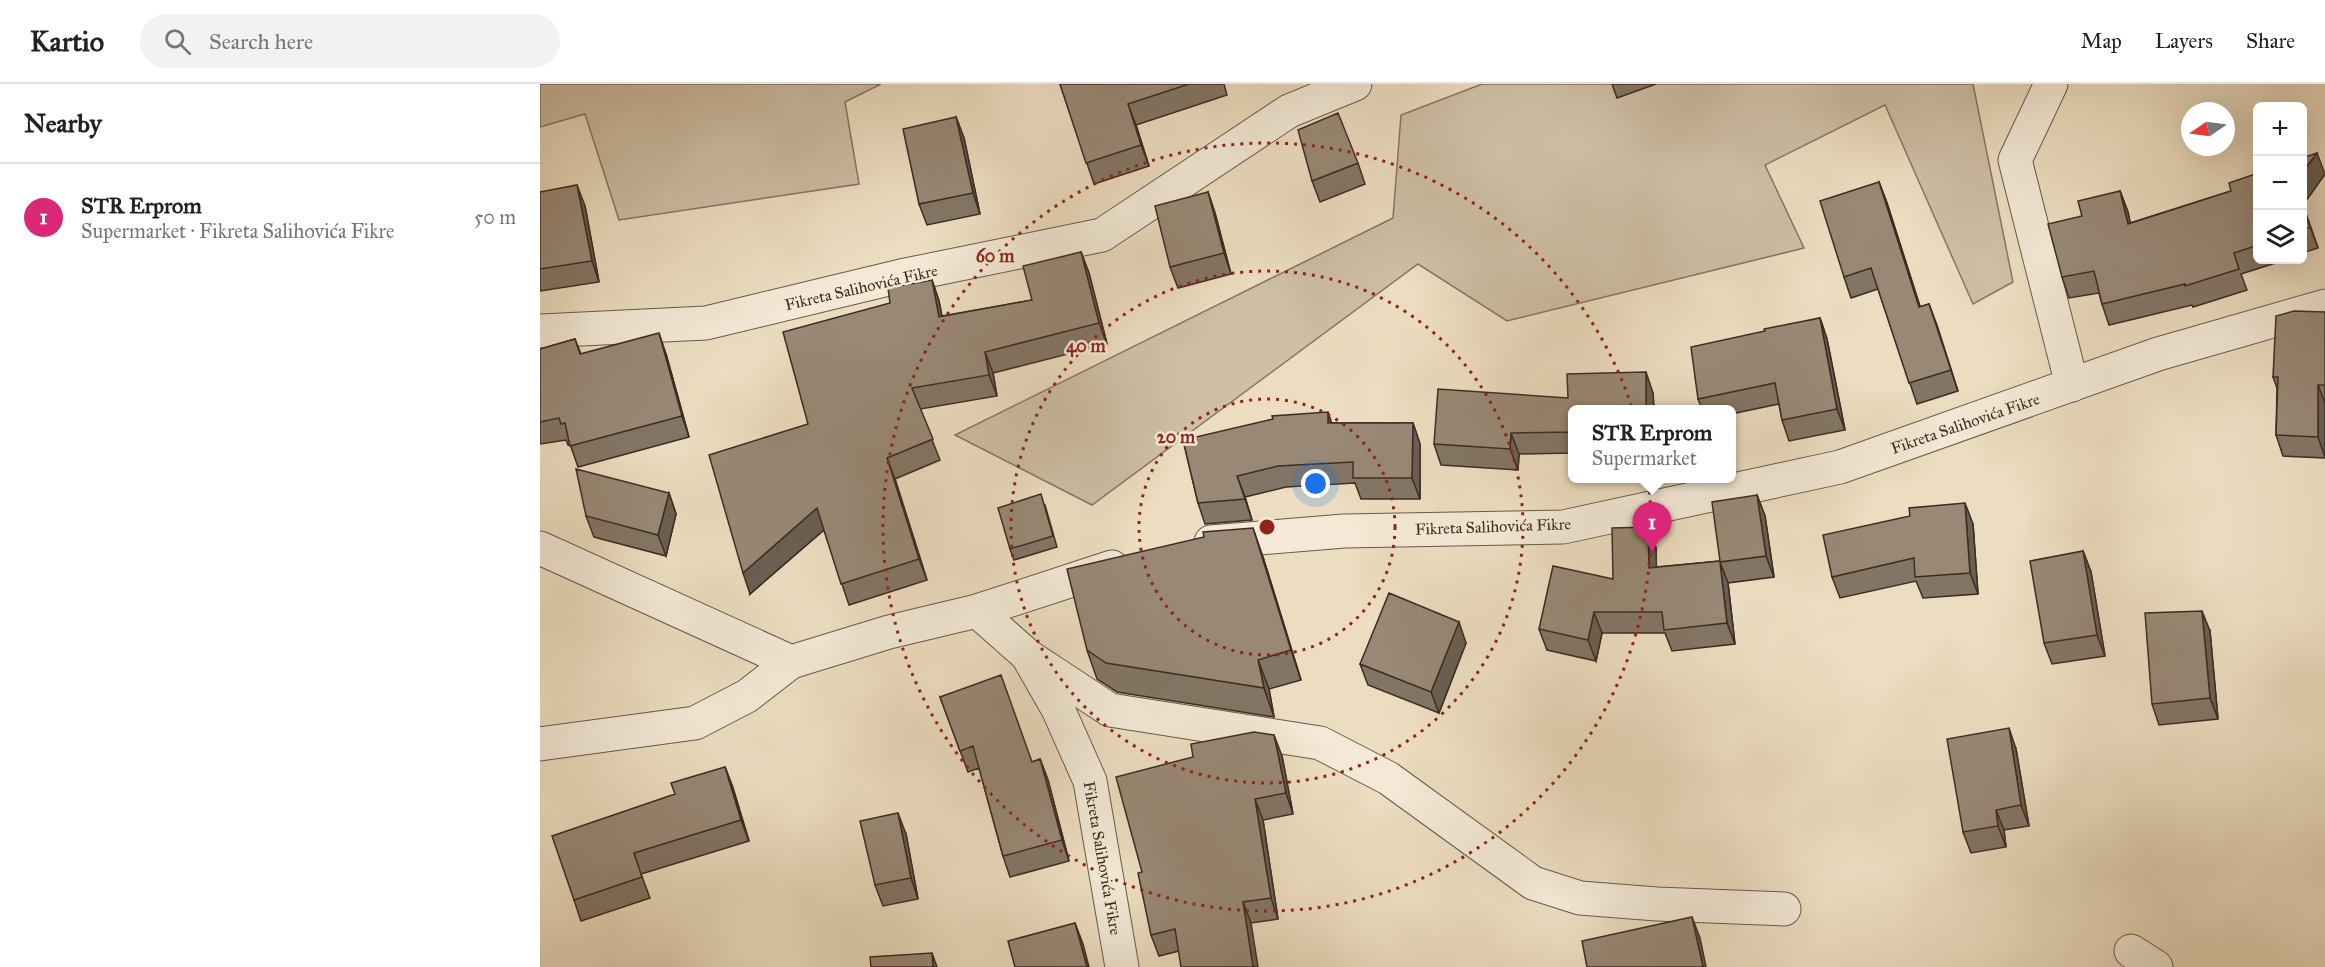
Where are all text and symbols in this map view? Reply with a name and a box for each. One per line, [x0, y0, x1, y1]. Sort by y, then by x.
search box [140, 14, 560, 68]
text: Kartio [30, 24, 104, 59]
icon: search [161, 25, 194, 58]
text: Search here [209, 28, 313, 55]
text: Map [2081, 28, 2122, 54]
text: Layers [2155, 28, 2213, 54]
text: Share [2246, 28, 2295, 54]
north arrow [2181, 102, 2235, 156]
map controls [2253, 102, 2307, 264]
button: + [2253, 102, 2307, 156]
text: Nearby [24, 107, 102, 139]
button: − [2253, 156, 2307, 210]
text: STR Erprom [81, 192, 202, 219]
text: 1 [40, 205, 47, 229]
text: 50 m [474, 205, 516, 229]
button: layers [2253, 210, 2307, 264]
text: Supermarket · Fikreta Salihovića Fikre [81, 219, 394, 243]
text: 60 m [976, 245, 1015, 267]
street label: Fikreta Salihovića Fikre [783, 261, 940, 314]
text: 40 m [1066, 335, 1107, 358]
street label: Fikreta Salihovića Fikre [1888, 389, 2042, 458]
popup [1568, 405, 1736, 483]
text: STR Erprom [1592, 419, 1712, 446]
text: 20 m [1157, 426, 1196, 448]
text: Supermarket [1592, 446, 1697, 470]
your location [1301, 469, 1330, 498]
pin: 1 [1632, 502, 1672, 552]
street label: Fikreta Salihovića Fikre [1415, 514, 1572, 539]
centre of rings [1257, 517, 1277, 537]
street label: Fikreta Salihovića Fikre [1080, 780, 1125, 937]

